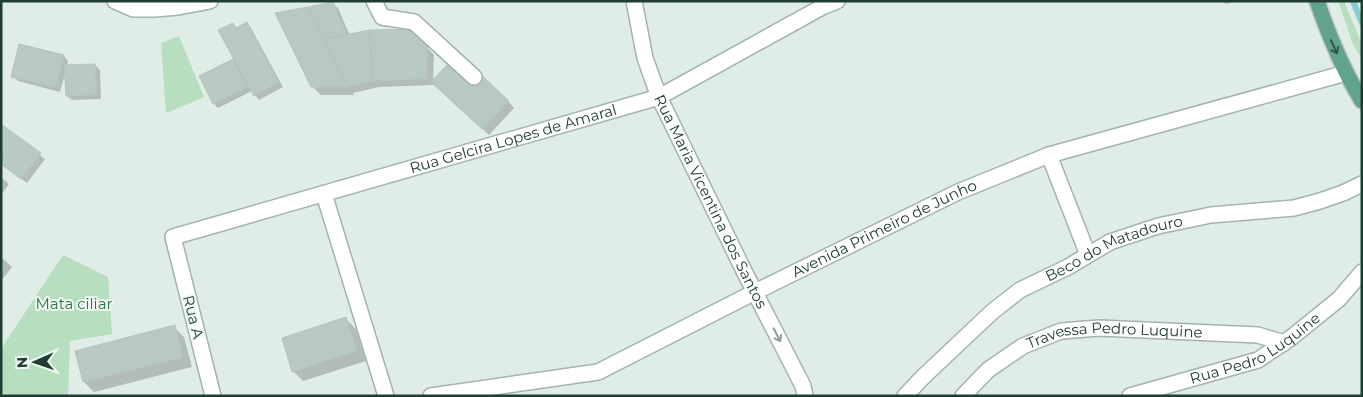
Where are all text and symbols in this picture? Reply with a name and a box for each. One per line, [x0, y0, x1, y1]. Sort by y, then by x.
one-way arrow [1330, 39, 1339, 54]
street label: Rua Maria Vicentina dos Santos [650, 91, 772, 312]
street label: Rua Gelcira Lopes de Amaral [407, 100, 619, 177]
street label: Avenida Primeiro de Junho [789, 175, 980, 281]
street label: Beco do Matadouro [1042, 211, 1184, 285]
street label: Rua A [179, 293, 208, 341]
park label: Mata ciliar [35, 294, 113, 313]
street label: Rua Pedro Luquine [1187, 308, 1324, 388]
street label: Travessa Pedro Luquine [1023, 318, 1203, 353]
one-way arrow [773, 327, 782, 342]
north arrow [10, 337, 60, 387]
text: N [13, 356, 31, 368]

